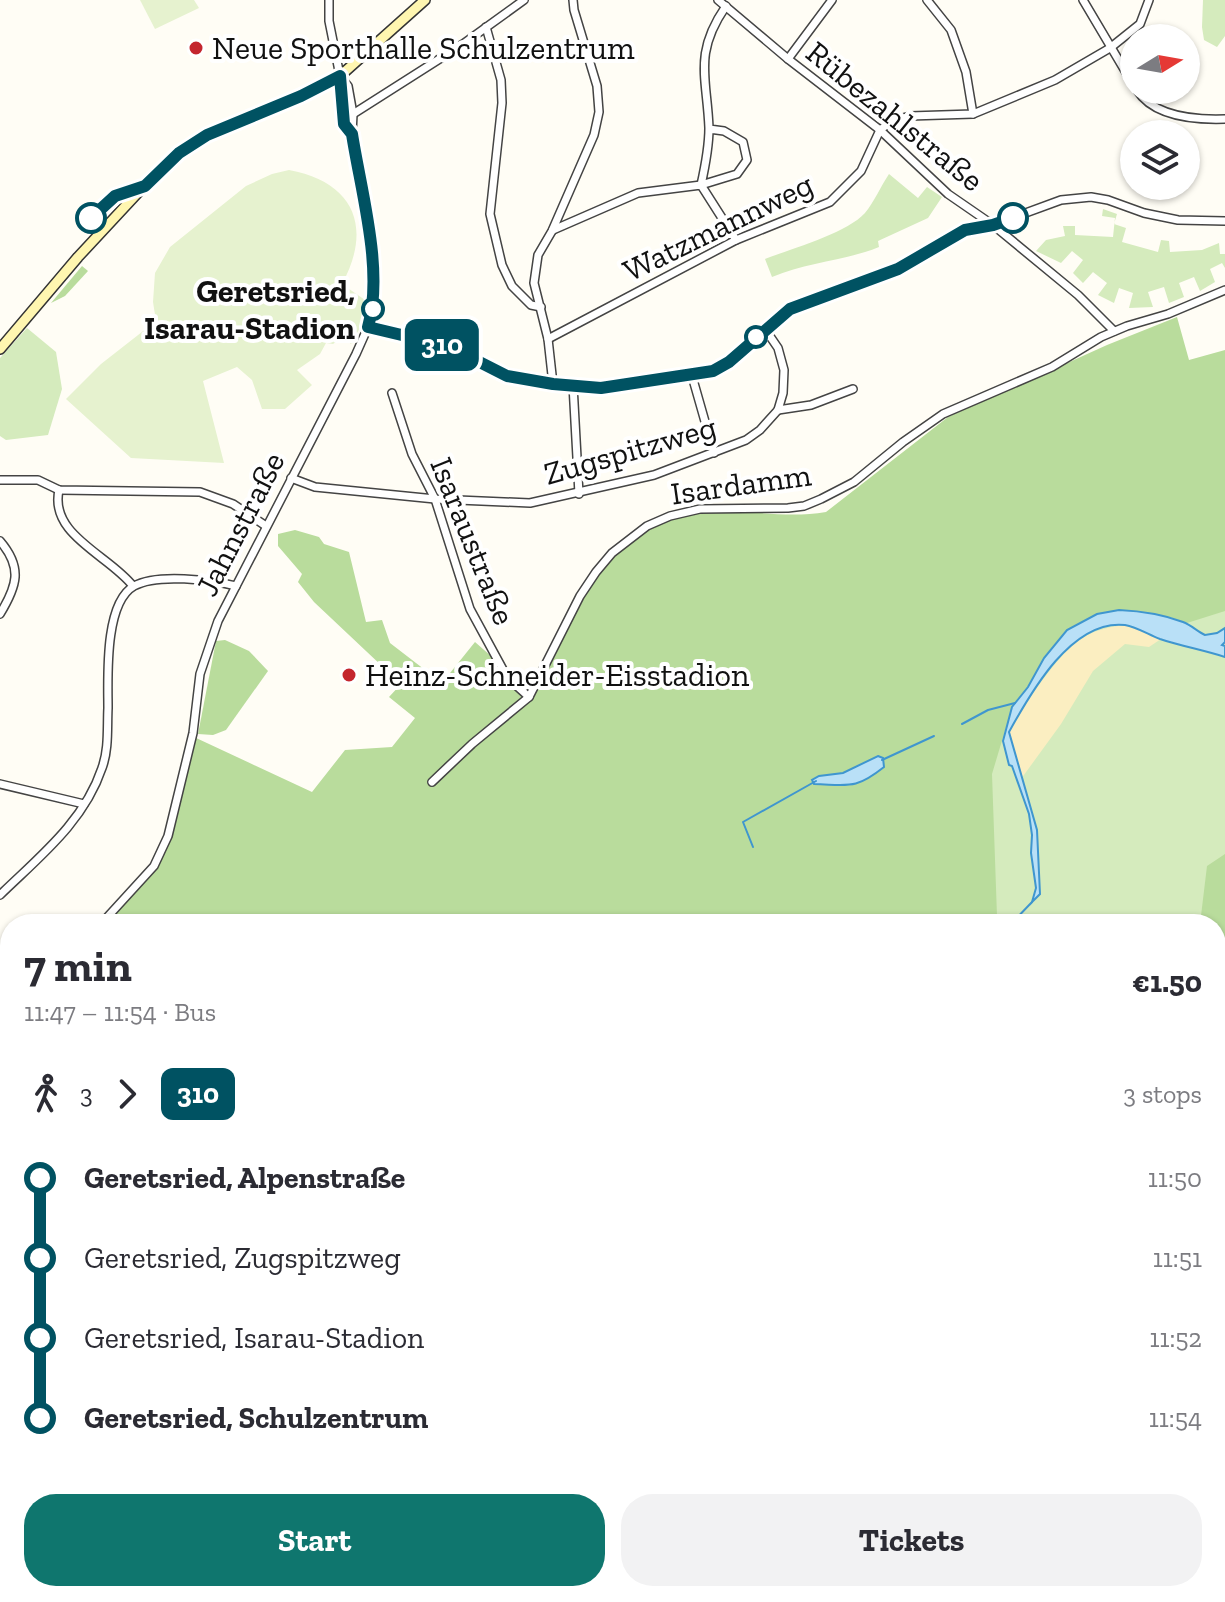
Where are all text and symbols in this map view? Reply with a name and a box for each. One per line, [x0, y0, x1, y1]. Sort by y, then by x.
north arrow [1120, 24, 1200, 104]
map controls [1120, 24, 1200, 200]
place label: Neue Sporthalle Schulzentrum [212, 29, 635, 67]
street label: Rübezahlstraße [799, 33, 991, 199]
marker: Neue Sporthalle Schulzentrum [187, 39, 205, 57]
button: layers [1120, 120, 1200, 200]
street label: Watzmannweg [617, 165, 819, 289]
unlabelled marker [76, 203, 106, 233]
unlabelled marker [998, 203, 1028, 233]
place label: Geretsried, Isarau-Stadion [144, 272, 355, 347]
marker: Geretsried, Isarau-Stadion [362, 298, 384, 320]
line badge: 310 [396, 319, 488, 371]
unlabelled marker [745, 326, 767, 348]
text: 310 [421, 328, 463, 361]
street label: Zugspitzweg [539, 407, 721, 493]
street label: Jahnstraße [188, 446, 292, 602]
street label: Isaraustraße [422, 452, 524, 630]
street label: Isardamm [668, 455, 814, 513]
place label: Heinz-Schneider-Eisstadion [365, 656, 750, 694]
marker: Heinz-Schneider-Eisstadion [340, 666, 358, 684]
text: 7 min [24, 939, 132, 992]
text: €1.50 [1132, 964, 1202, 1000]
text: 11:47 – 11:54 · Bus [24, 996, 216, 1028]
icon: walk [24, 1072, 68, 1116]
icon: forward [105, 1072, 149, 1116]
text: 310 [177, 1077, 219, 1110]
text: 3 [80, 1078, 93, 1110]
text: 3 stops [1123, 1078, 1202, 1110]
text: Geretsried, Alpenstraße [84, 1160, 405, 1196]
text: 11:50 [1148, 1162, 1202, 1194]
text: Geretsried, Zugspitzweg [84, 1240, 401, 1276]
text: 11:51 [1153, 1242, 1202, 1274]
text: Geretsried, Isarau-Stadion [84, 1320, 424, 1356]
text: 11:52 [1149, 1322, 1202, 1354]
text: Geretsried, Schulzentrum [84, 1400, 428, 1436]
text: 11:54 [1149, 1402, 1202, 1434]
button: Start [24, 1494, 605, 1586]
button: Tickets [621, 1494, 1202, 1586]

